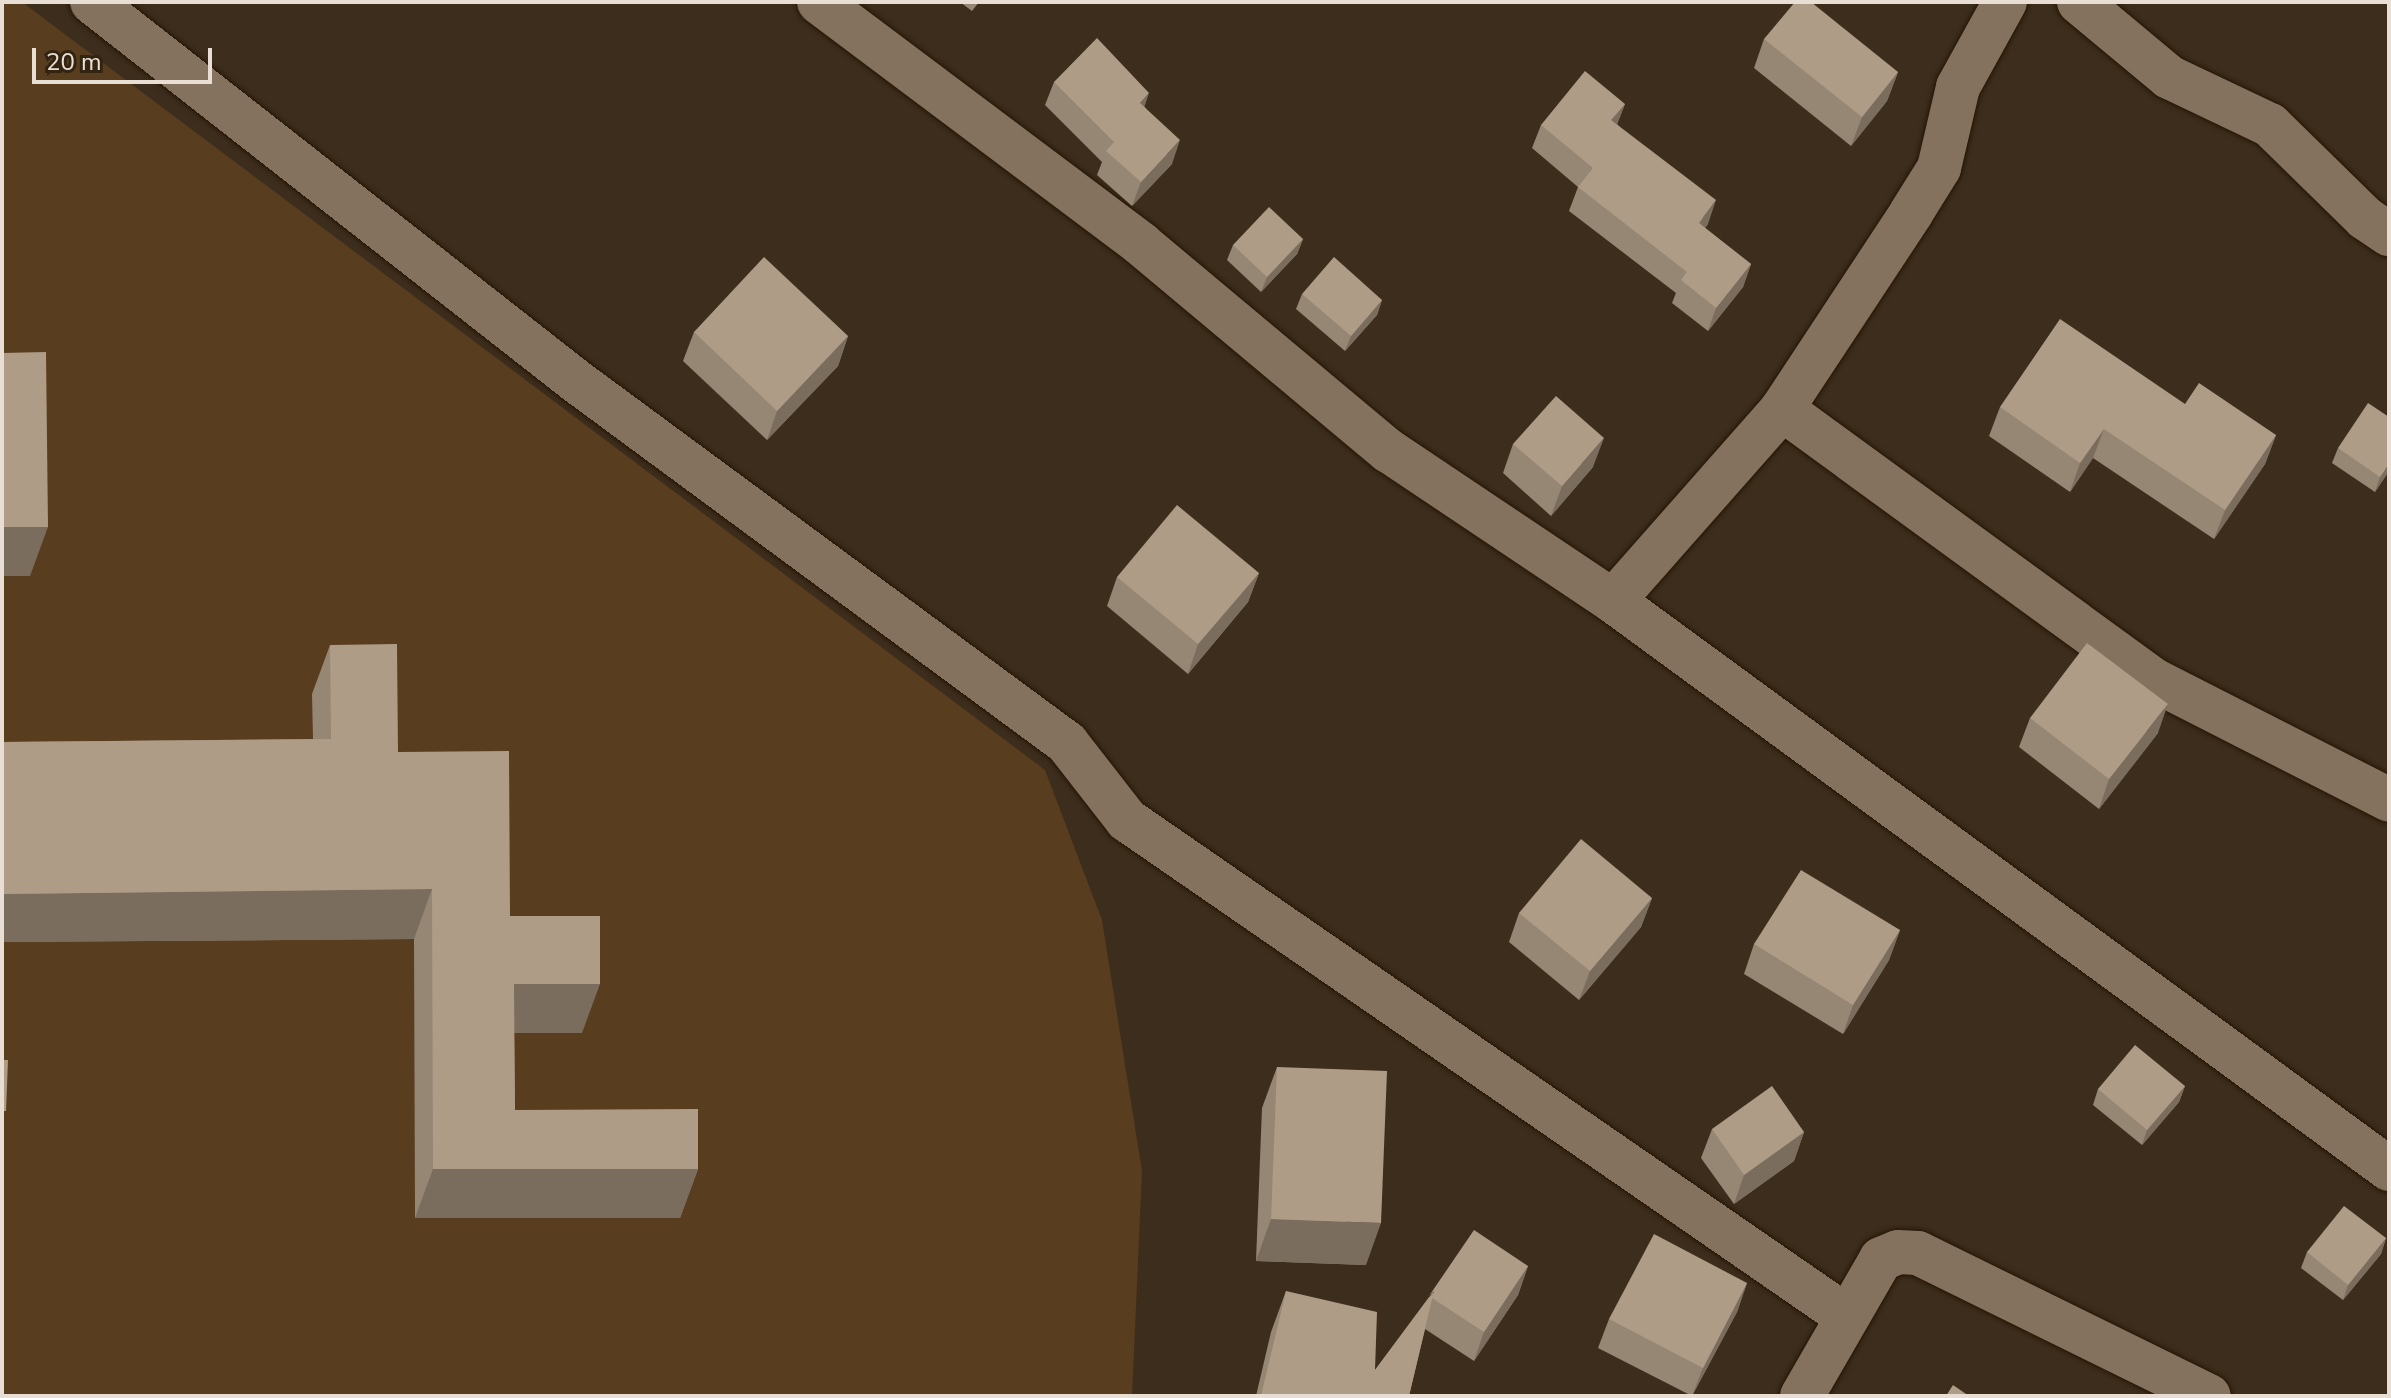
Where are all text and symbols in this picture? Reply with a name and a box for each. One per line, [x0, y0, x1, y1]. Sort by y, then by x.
scale bar [36, 32, 216, 82]
text: 20 m [46, 46, 102, 78]

